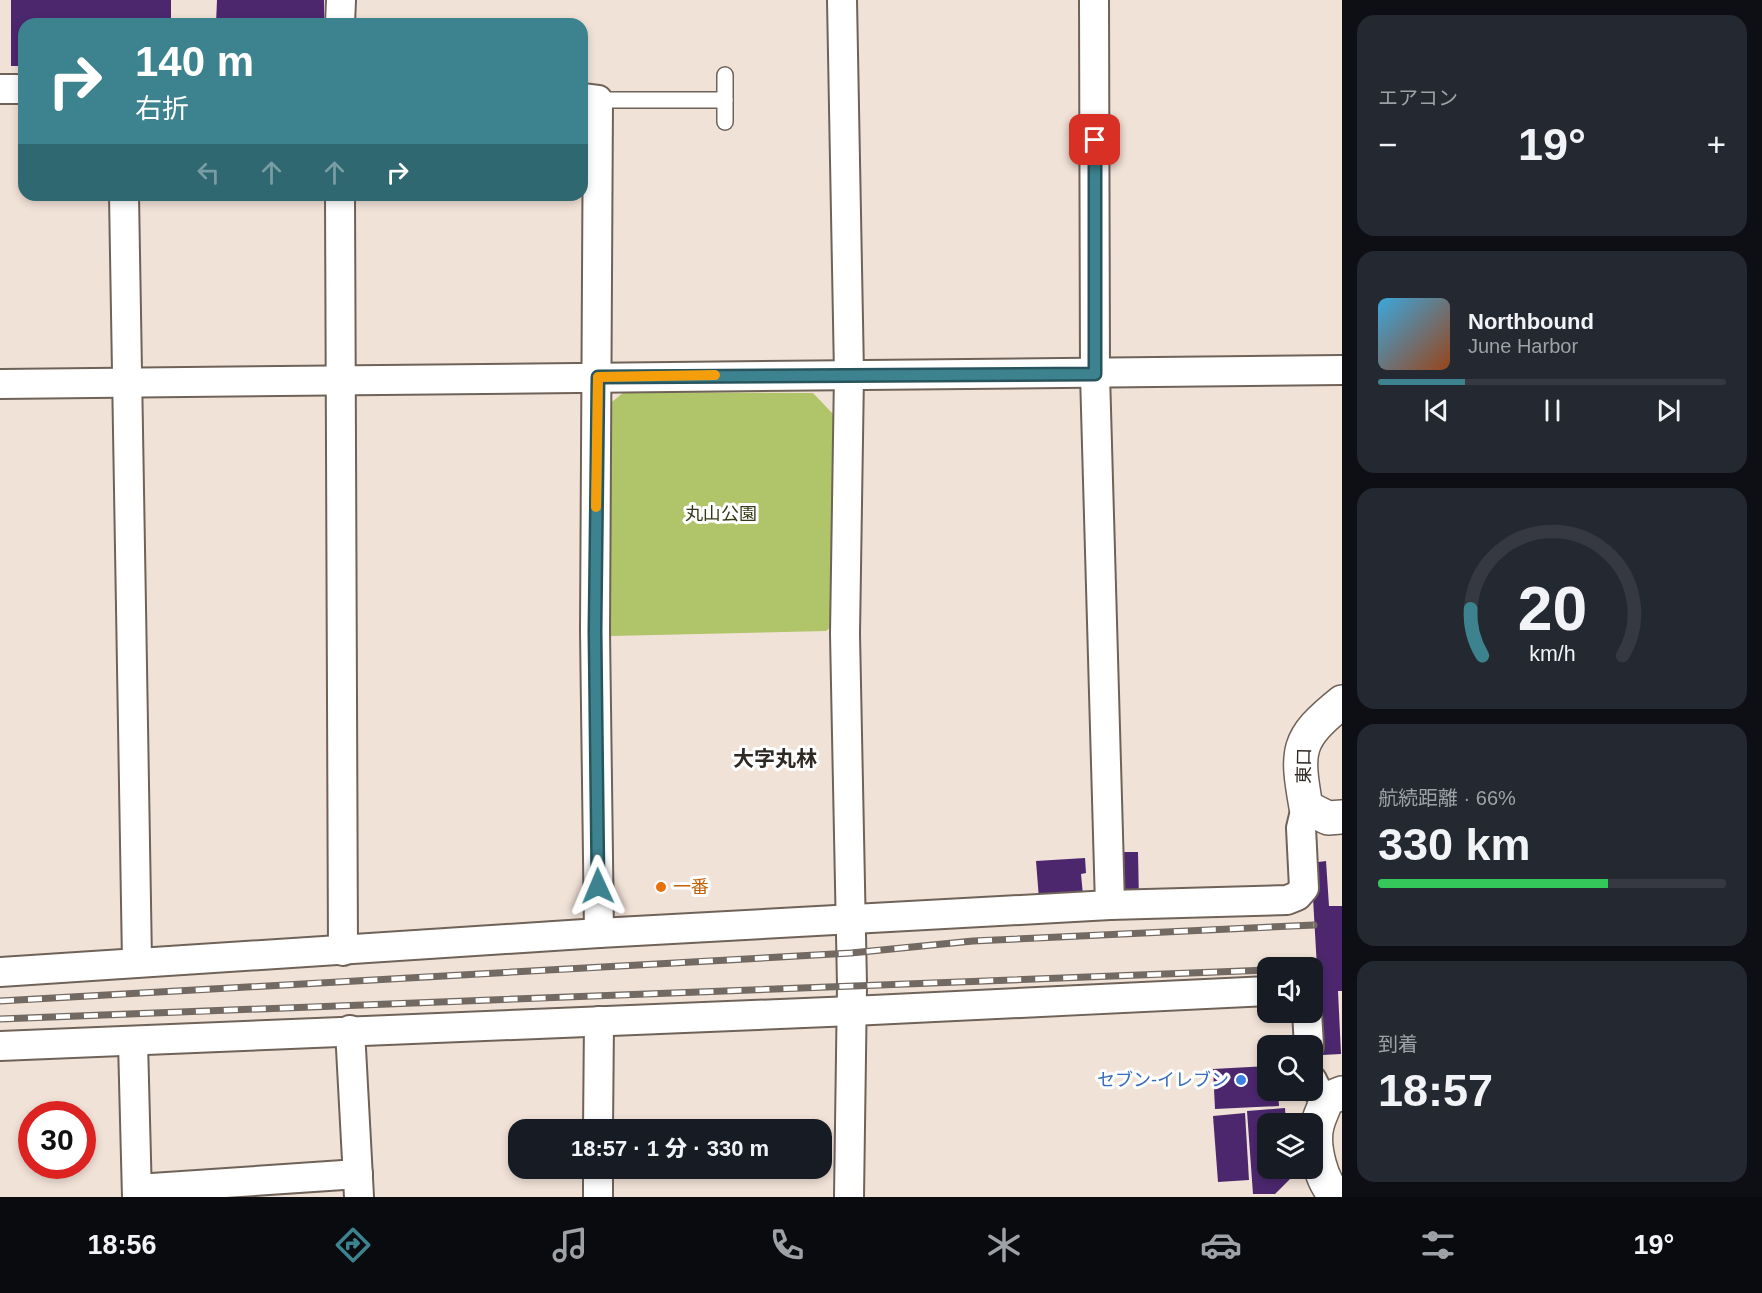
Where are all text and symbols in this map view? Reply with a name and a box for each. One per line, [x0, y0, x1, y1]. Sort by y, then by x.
text: 140 m [135, 38, 254, 85]
icon: right [36, 42, 114, 120]
text: エアコン [1378, 87, 1458, 109]
text: 右折 [135, 94, 189, 124]
pin [1069, 114, 1120, 165]
text: 19° [1518, 119, 1586, 170]
icon: arrive [1078, 123, 1111, 156]
text: − [1378, 126, 1397, 163]
text: + [1707, 126, 1726, 163]
icon: left [192, 156, 225, 189]
icon: ahead [255, 156, 288, 189]
icon: ahead [318, 156, 351, 189]
icon: right [381, 156, 414, 189]
text: Northbound [1468, 309, 1594, 334]
text: June Harbor [1468, 335, 1578, 357]
icon: previous [1420, 394, 1453, 427]
icon: pause [1536, 394, 1569, 427]
icon: next [1652, 394, 1685, 427]
park label: 丸山公園 [685, 504, 757, 524]
text: 20 [1517, 574, 1587, 643]
text: km/h [1529, 642, 1575, 666]
district label: 大字丸林 [733, 747, 817, 770]
street label: 東口 [1294, 748, 1314, 784]
text: 航続距離 · 66% [1378, 787, 1516, 809]
text: 330 km [1378, 819, 1531, 870]
position arrow [566, 854, 630, 918]
place label: 一番 [673, 877, 709, 897]
marker: 一番 [654, 880, 668, 894]
map controls [1257, 957, 1323, 1179]
button: sound [1257, 957, 1323, 1023]
text: 到着 [1378, 1033, 1418, 1055]
button: search [1257, 1035, 1323, 1101]
text: 18:57 [1378, 1065, 1493, 1116]
place label: セブン-イレブン [1097, 1070, 1229, 1090]
marker: セブン-イレブン [1234, 1073, 1248, 1087]
speed limit sign: 30 [18, 1101, 96, 1179]
button: layers [1257, 1113, 1323, 1179]
text: 18:57 · 1 分 · 330 m [571, 1136, 769, 1161]
icon: directions [332, 1224, 374, 1266]
icon: music [549, 1224, 591, 1266]
icon: phone [766, 1224, 808, 1266]
icon: climate [983, 1224, 1025, 1266]
icon: car [1200, 1224, 1242, 1266]
icon: filters [1417, 1224, 1459, 1266]
text: 18:56 [88, 1230, 157, 1260]
text: 19° [1634, 1230, 1674, 1260]

